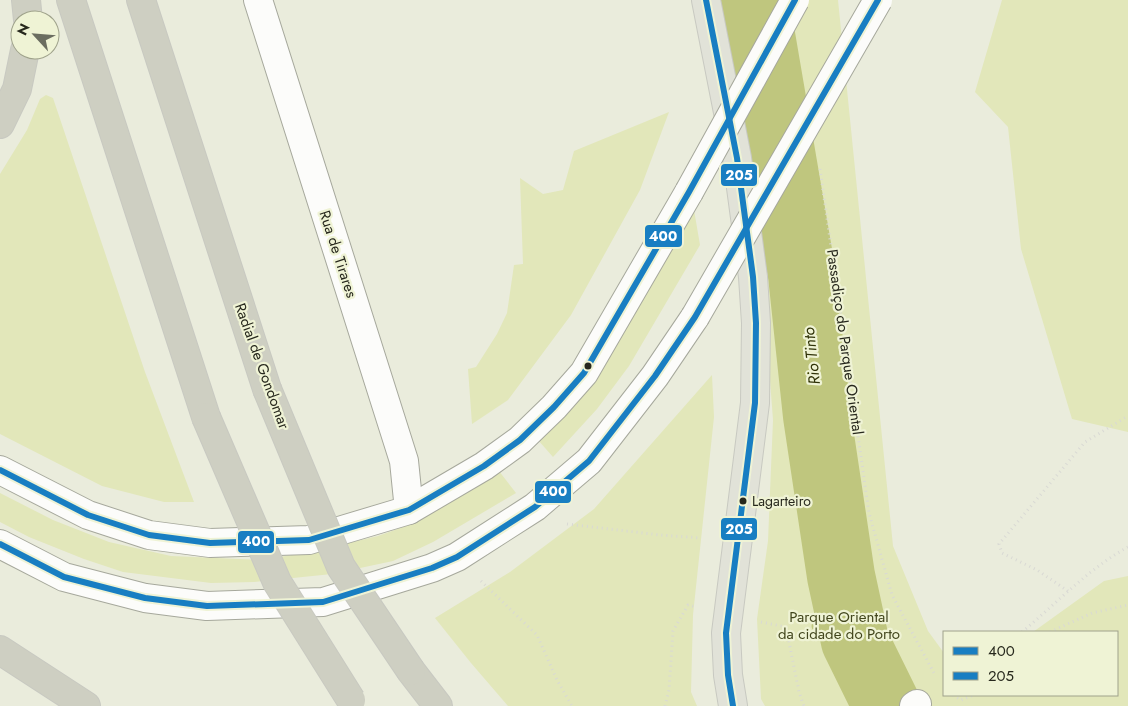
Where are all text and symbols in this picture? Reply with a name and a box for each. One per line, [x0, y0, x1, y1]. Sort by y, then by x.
north arrow [10, 10, 60, 60]
text: N [12, 20, 35, 39]
line badge: 205 [720, 163, 758, 187]
text: 205 [725, 165, 753, 185]
street label: Rua de Tirares [314, 207, 362, 301]
line badge: 400 [644, 224, 683, 248]
text: 400 [649, 226, 677, 246]
street label: Passadiço do Parque Oriental [821, 248, 869, 436]
street label: Radial de Gondomar [229, 300, 295, 433]
water label: Rio Tinto [797, 326, 826, 386]
unlabelled marker [583, 361, 593, 371]
line badge: 400 [534, 480, 572, 504]
text: 400 [539, 481, 567, 501]
place label: Lagarteiro [752, 491, 811, 511]
marker: Lagarteiro [738, 496, 748, 506]
line badge: 205 [720, 517, 758, 541]
text: 205 [725, 519, 753, 539]
line badge: 400 [237, 530, 275, 554]
text: 400 [242, 531, 270, 551]
park label: Parque Oriental da cidade do Porto [778, 606, 900, 645]
legend [943, 631, 1118, 696]
text: 400 [988, 640, 1015, 662]
text: 205 [988, 665, 1014, 687]

